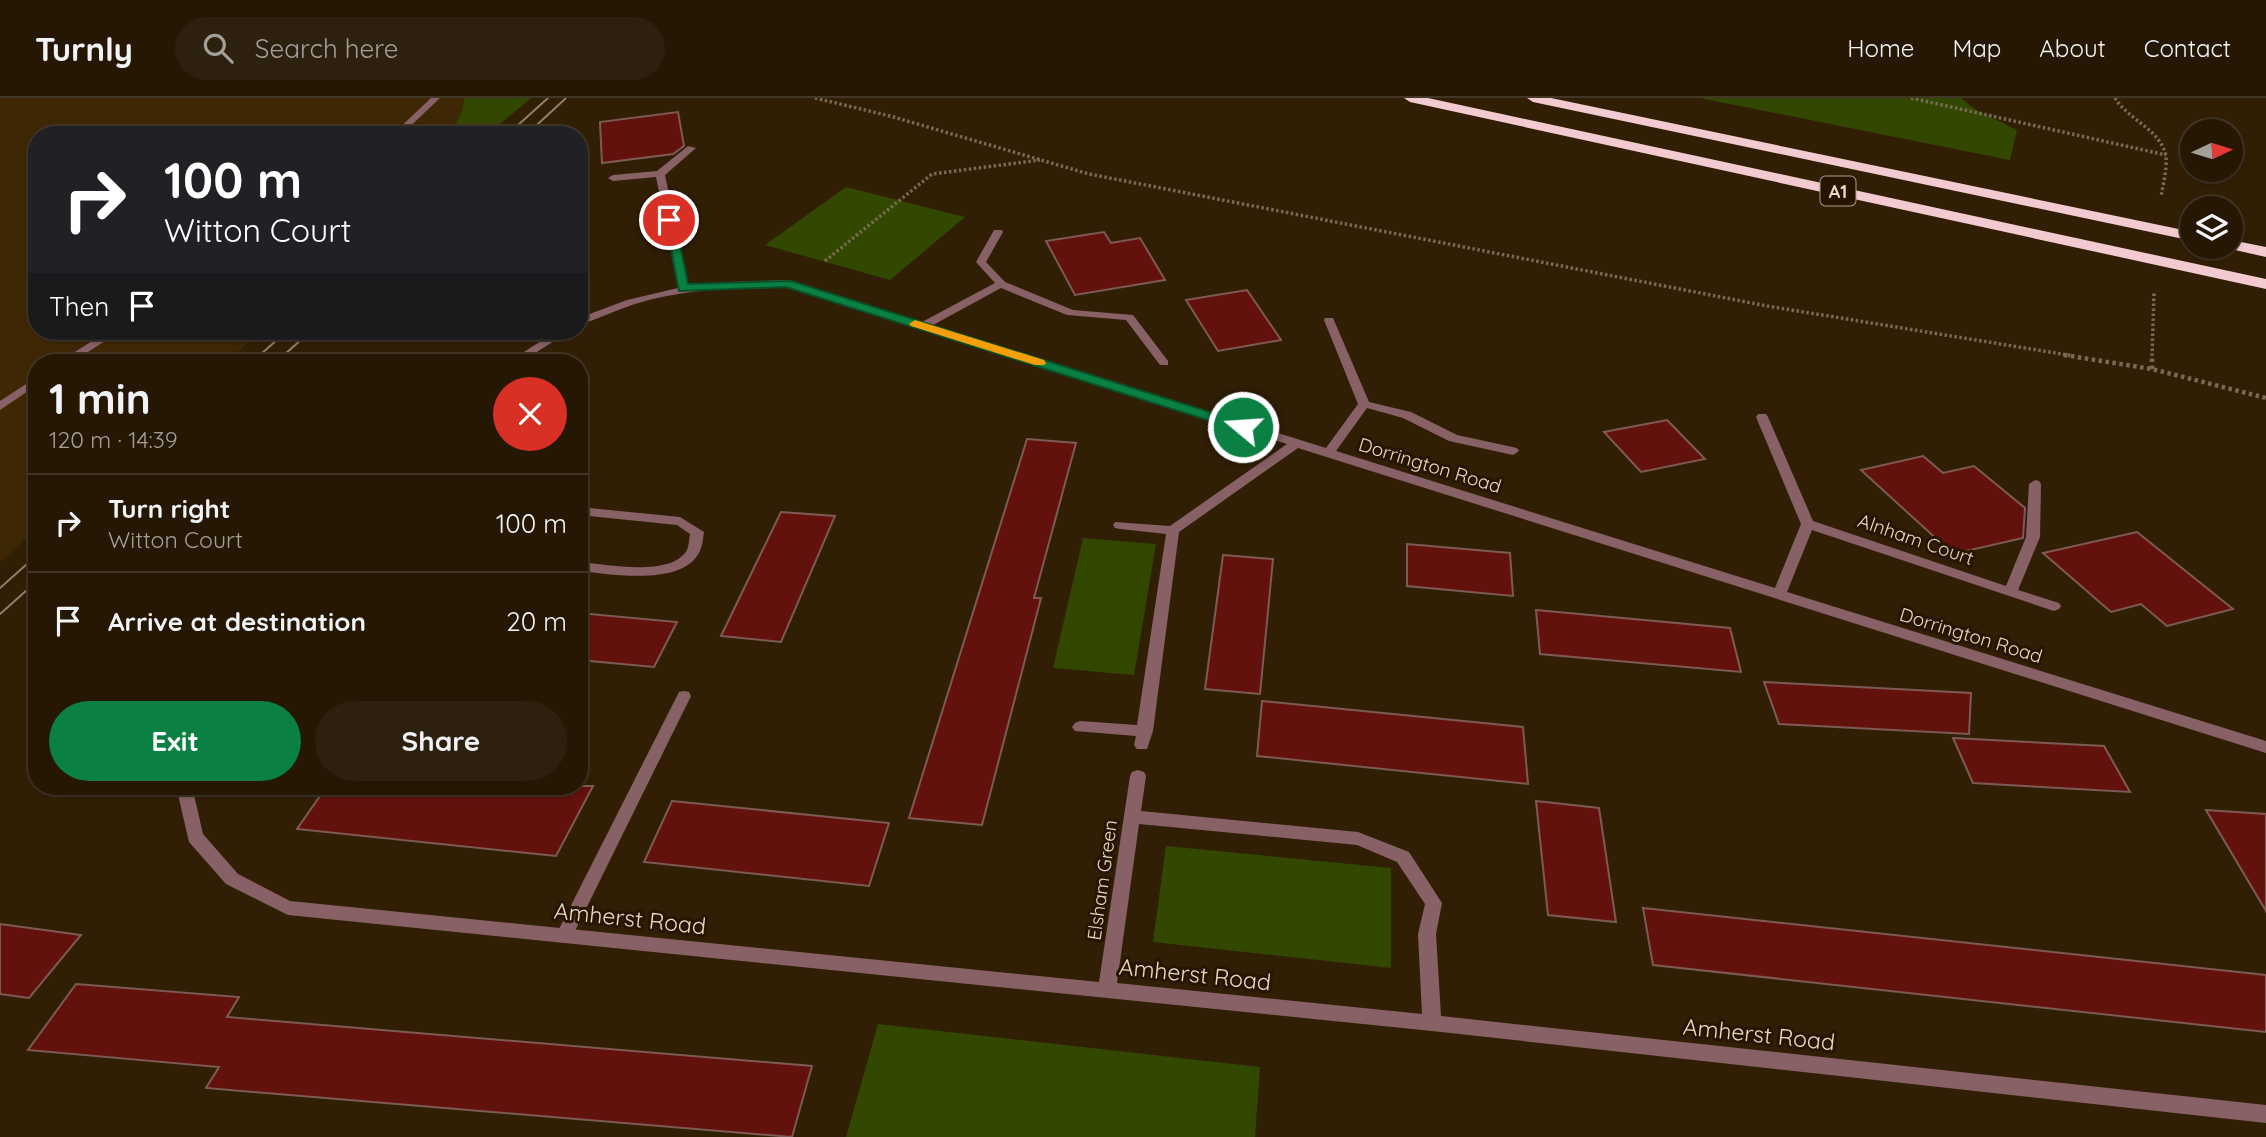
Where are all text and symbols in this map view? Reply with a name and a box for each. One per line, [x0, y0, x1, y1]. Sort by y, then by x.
search box [175, 17, 665, 80]
text: Turnly [35, 28, 133, 69]
icon: search [199, 29, 237, 67]
text: Search here [255, 32, 398, 65]
text: Home [1847, 33, 1914, 63]
text: Map [1952, 33, 2001, 63]
text: About [2039, 33, 2106, 63]
text: Contact [2144, 33, 2231, 63]
north arrow [2180, 119, 2244, 182]
map controls [2180, 119, 2243, 259]
text: 100 m [164, 149, 302, 210]
icon: right [49, 154, 140, 245]
road number: A1 [1820, 176, 1856, 206]
pin [639, 190, 699, 250]
button: layers [2180, 196, 2243, 259]
icon: arrive [650, 201, 688, 239]
text: Witton Court [164, 210, 351, 250]
icon: arrive [123, 287, 161, 325]
text: Then [49, 290, 109, 323]
text: 1 min [49, 372, 151, 425]
button: close [493, 377, 567, 451]
position arrow [1206, 390, 1280, 464]
text: 120 m · 14:39 [49, 425, 178, 454]
street label: Dorrington Road [1356, 432, 1504, 498]
text: Turn right [108, 492, 230, 525]
icon: right [49, 504, 87, 542]
text: 100 m [496, 507, 567, 540]
street label: Alnham Court [1855, 508, 1977, 570]
text: Witton Court [108, 525, 243, 554]
icon: arrive [49, 602, 87, 640]
street label: Dorrington Road [1897, 602, 2045, 668]
text: Arrive at destination [108, 605, 366, 638]
text: 20 m [506, 605, 567, 638]
button: Exit [49, 701, 301, 781]
button: Share [315, 701, 567, 781]
street label: Elsham Green [1082, 818, 1122, 942]
street label: Amherst Road [553, 896, 707, 940]
street label: Amherst Road [1118, 952, 1272, 996]
street label: Amherst Road [1682, 1012, 1836, 1056]

